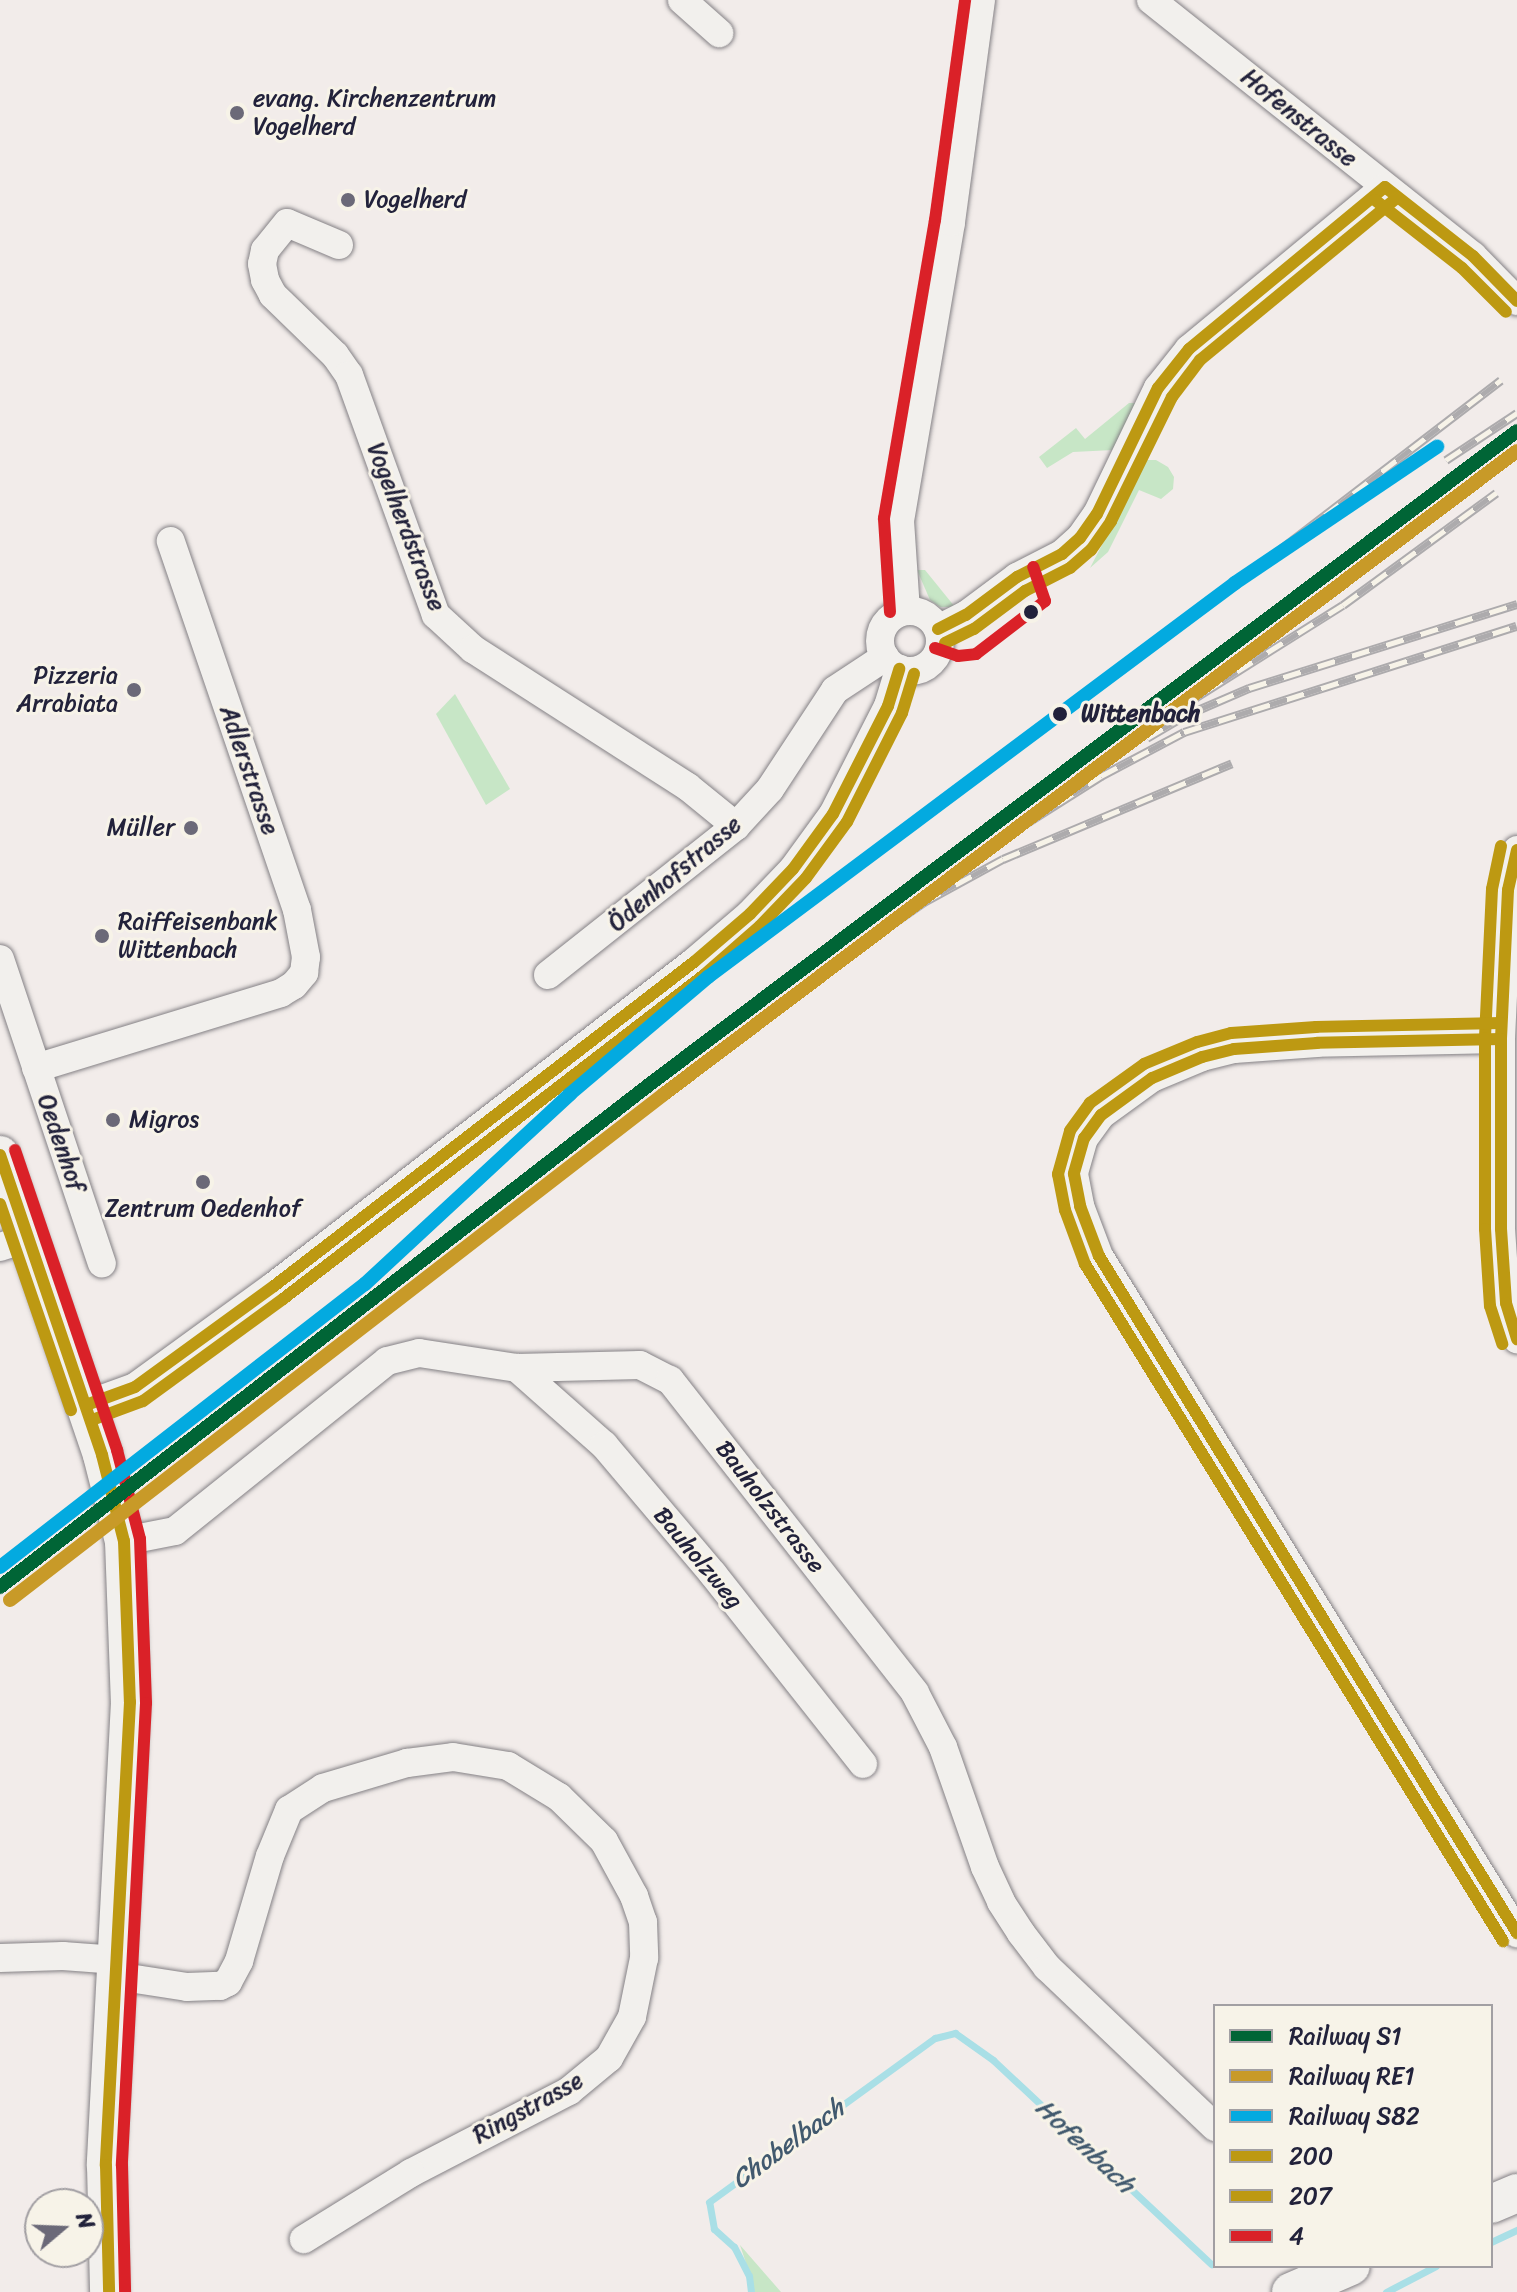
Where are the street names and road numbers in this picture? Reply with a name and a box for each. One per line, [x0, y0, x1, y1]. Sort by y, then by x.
street label: Hofenstrasse [1235, 63, 1363, 173]
street label: Vogelherdstrasse [361, 439, 451, 615]
street label: Adlerstrasse [213, 702, 285, 838]
street label: Ödenhofstrasse [603, 810, 747, 938]
street label: Oedenhof [31, 1091, 91, 1195]
street label: Bauholzstrasse [709, 1435, 831, 1579]
street label: Bauholzweg [647, 1501, 749, 1615]
street label: Ringstrasse [468, 2066, 588, 2150]

